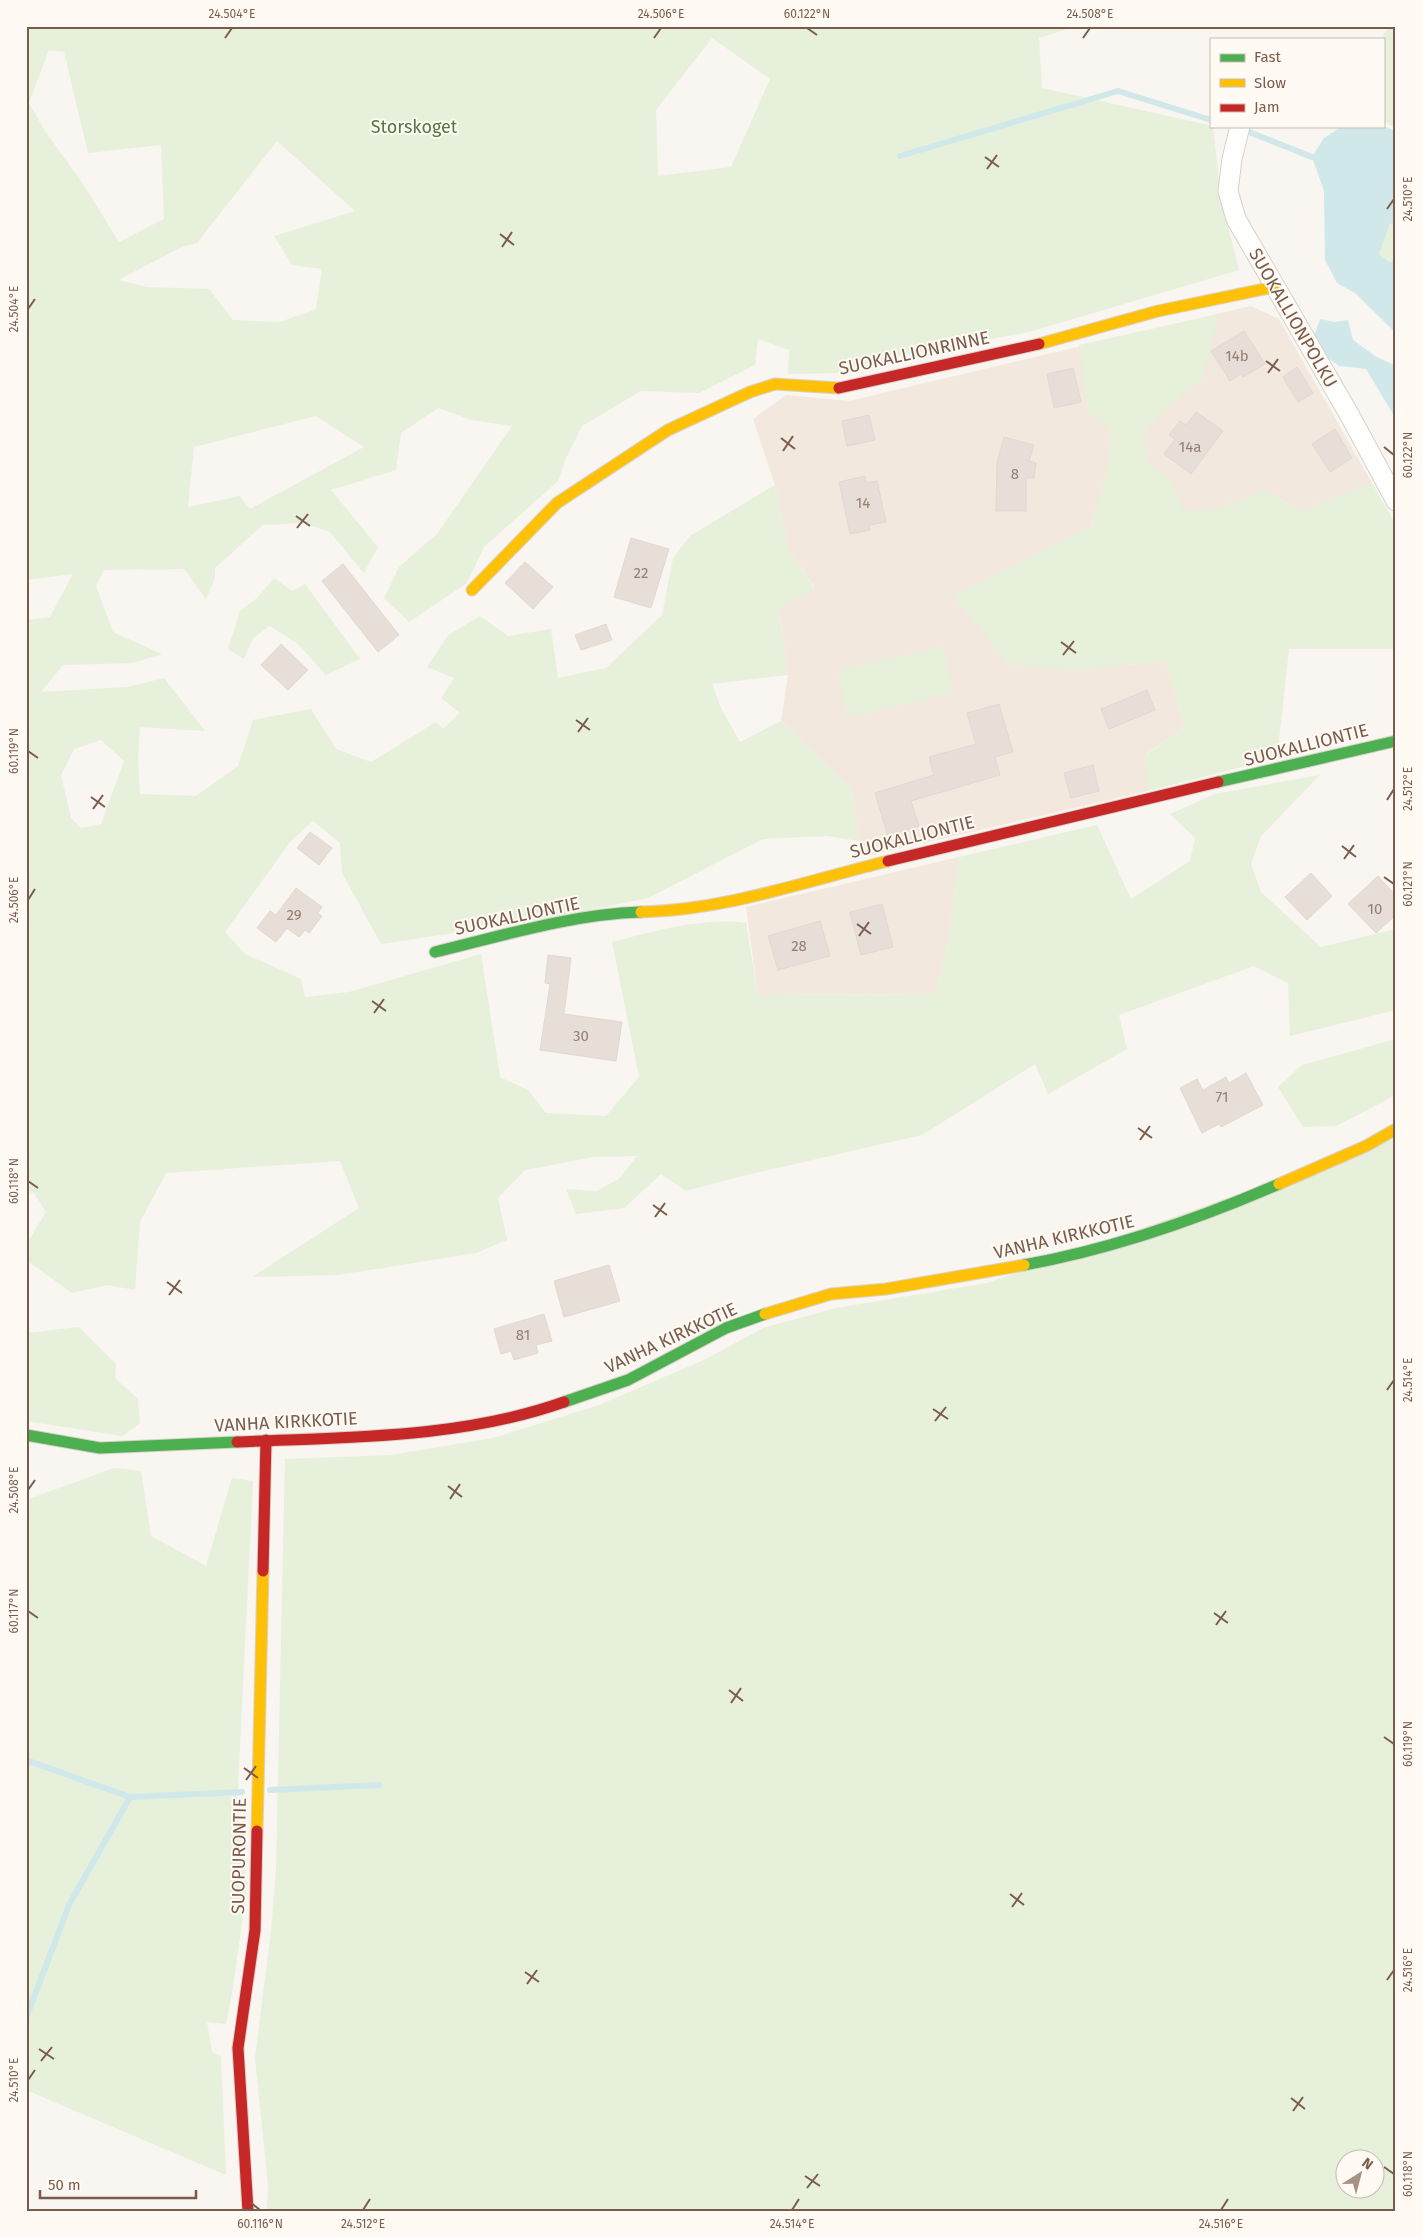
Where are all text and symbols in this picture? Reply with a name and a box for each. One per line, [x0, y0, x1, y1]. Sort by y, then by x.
text: 24.504°E [209, 7, 255, 21]
text: 24.506°E [638, 7, 684, 21]
text: 60.122°N [784, 7, 830, 21]
text: 24.508°E [1066, 7, 1114, 21]
legend [1210, 38, 1384, 128]
text: Fast [1254, 48, 1281, 66]
text: Slow [1254, 74, 1286, 92]
text: Jam [1254, 98, 1280, 116]
park label: Storskoget [371, 116, 458, 138]
text: 24.510°E [1401, 177, 1415, 222]
street label: SUOKALLIONPOLKU [1244, 244, 1342, 392]
text: 24.504°E [7, 286, 21, 332]
street label: SUOKALLIONRINNE [837, 326, 991, 380]
house number: 14b [1225, 347, 1249, 365]
text: 60.122°N [1401, 432, 1415, 478]
house number: 14a [1179, 438, 1201, 456]
house number: 8 [1011, 465, 1019, 483]
house number: 14 [856, 494, 870, 512]
house number: 22 [634, 564, 648, 582]
street label: SUOKALLIONTIE [1242, 719, 1370, 771]
text: 60.119°N [7, 728, 21, 774]
text: 24.512°E [1401, 767, 1415, 811]
street label: SUOKALLIONTIE [848, 811, 976, 863]
text: 60.121°N [1401, 861, 1415, 907]
text: 24.506°E [7, 877, 21, 923]
street label: SUOKALLIONTIE [452, 892, 582, 940]
house number: 10 [1368, 900, 1382, 918]
house number: 29 [286, 906, 302, 924]
house number: 28 [791, 937, 807, 955]
house number: 30 [573, 1027, 589, 1045]
house number: 71 [1216, 1088, 1228, 1106]
text: 60.118°N [7, 1158, 21, 1204]
street label: VANHA KIRKKOTIE [992, 1210, 1136, 1264]
street label: VANHA KIRKKOTIE [601, 1298, 741, 1378]
house number: 81 [516, 1326, 530, 1344]
text: 24.514°E [1401, 1358, 1415, 1402]
street label: VANHA KIRKKOTIE [214, 1407, 358, 1437]
text: 24.508°E [7, 1466, 21, 1514]
text: 60.117°N [7, 1589, 21, 1633]
text: 60.119°N [1401, 1721, 1415, 1767]
street label: SUOPURONTIE [227, 1798, 251, 1914]
text: 24.516°E [1401, 1948, 1415, 1992]
text: 24.510°E [7, 2058, 21, 2103]
north arrow [1334, 2150, 1384, 2200]
text: 60.118°N [1401, 2151, 1415, 2197]
text: N [1359, 2154, 1376, 2173]
scale bar [40, 2167, 196, 2199]
text: 50 m [48, 2176, 81, 2194]
text: 60.116°N [237, 2217, 283, 2231]
text: 24.512°E [341, 2217, 385, 2231]
text: 24.514°E [770, 2217, 814, 2231]
text: 24.516°E [1199, 2217, 1243, 2231]

